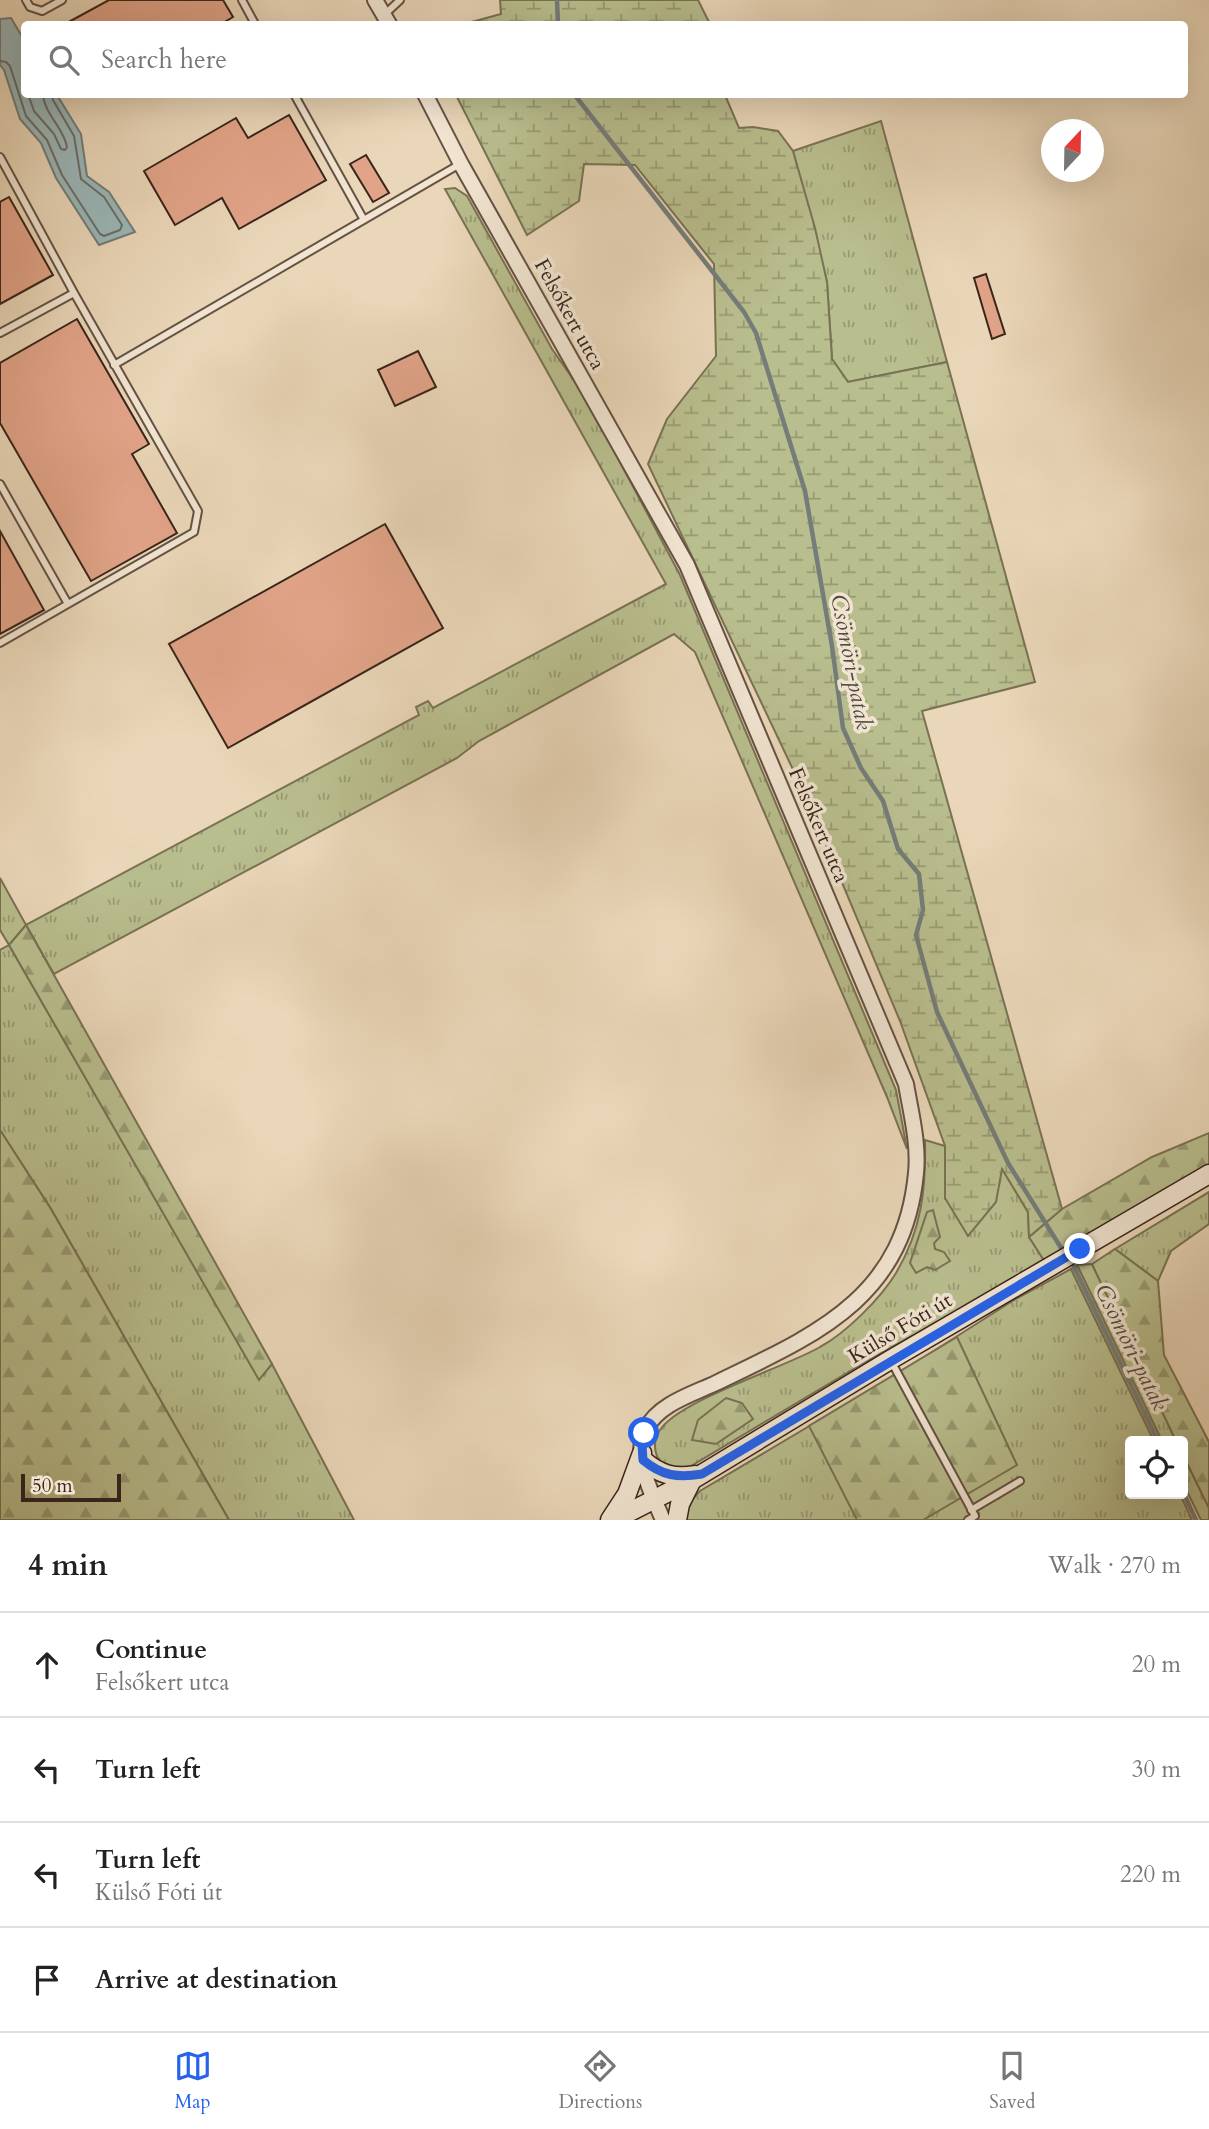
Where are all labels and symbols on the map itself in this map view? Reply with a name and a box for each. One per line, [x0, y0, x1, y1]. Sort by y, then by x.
north arrow [1041, 119, 1104, 182]
street label: Felsőkert utca [527, 254, 612, 375]
water label: Csömöri-patak [823, 592, 880, 733]
street label: Felsőkert utca [781, 763, 856, 887]
route end [1064, 1233, 1095, 1264]
water label: Csömöri-patak [1088, 1279, 1176, 1416]
street label: Külső Fóti út [843, 1286, 958, 1371]
route start [628, 1417, 659, 1448]
scale bar [21, 1471, 121, 1503]

